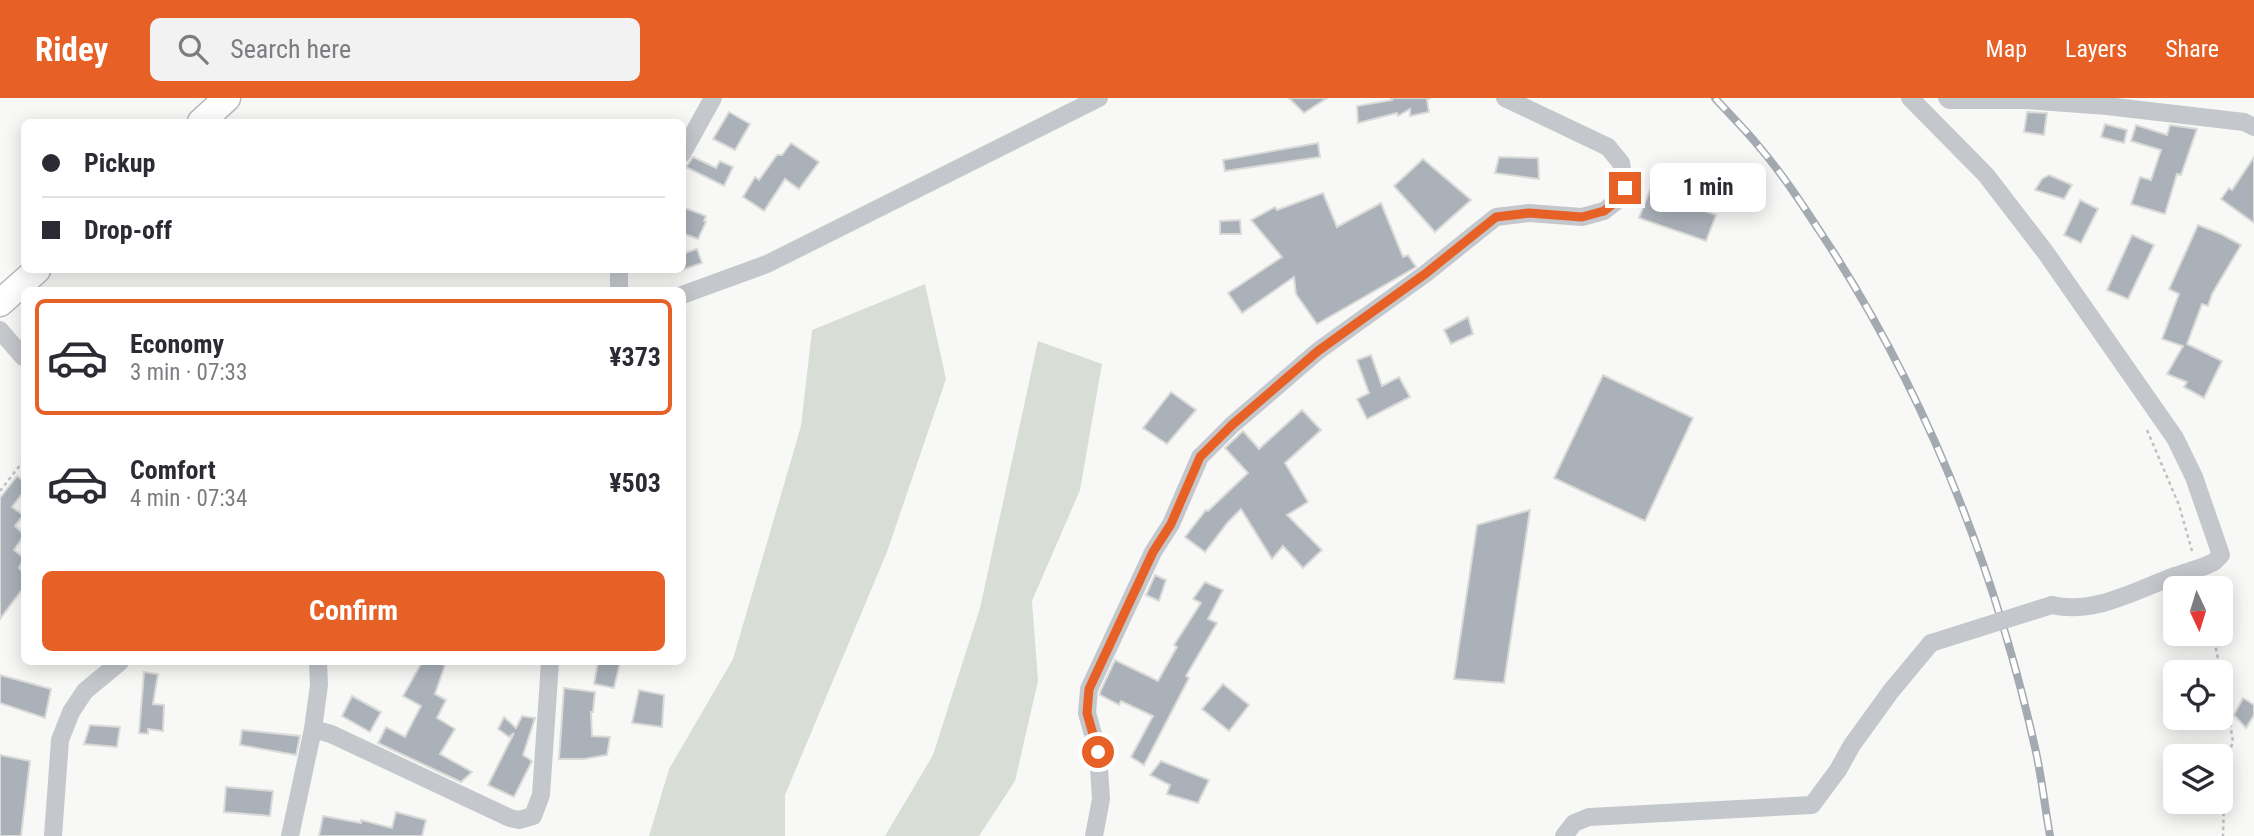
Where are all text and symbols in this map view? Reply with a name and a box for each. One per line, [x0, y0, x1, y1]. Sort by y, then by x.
search box [150, 18, 640, 81]
text: Ridey [35, 30, 108, 69]
icon: search [174, 30, 212, 68]
text: Search here [230, 34, 351, 64]
text: Map [1986, 35, 2027, 63]
text: Layers [2065, 35, 2127, 63]
text: Share [2165, 35, 2219, 63]
text: Pickup [84, 148, 155, 178]
callout: 1 min [1650, 164, 1765, 212]
route end [1609, 172, 1641, 204]
text: 1 min [1682, 174, 1734, 201]
text: Drop-off [84, 215, 172, 245]
icon: car [46, 326, 109, 389]
text: Economy [130, 329, 224, 359]
text: ¥373 [609, 342, 661, 372]
text: 3 min · 07:33 [130, 359, 247, 386]
icon: car [46, 452, 109, 515]
text: Comfort [130, 455, 216, 485]
text: ¥503 [609, 468, 661, 498]
text: 4 min · 07:34 [130, 485, 247, 512]
button: Confirm [42, 571, 665, 651]
north arrow [2163, 576, 2233, 646]
map controls [2163, 576, 2233, 814]
button: locate [2163, 660, 2233, 730]
route start [1082, 736, 1114, 768]
button: layers [2163, 744, 2233, 814]

